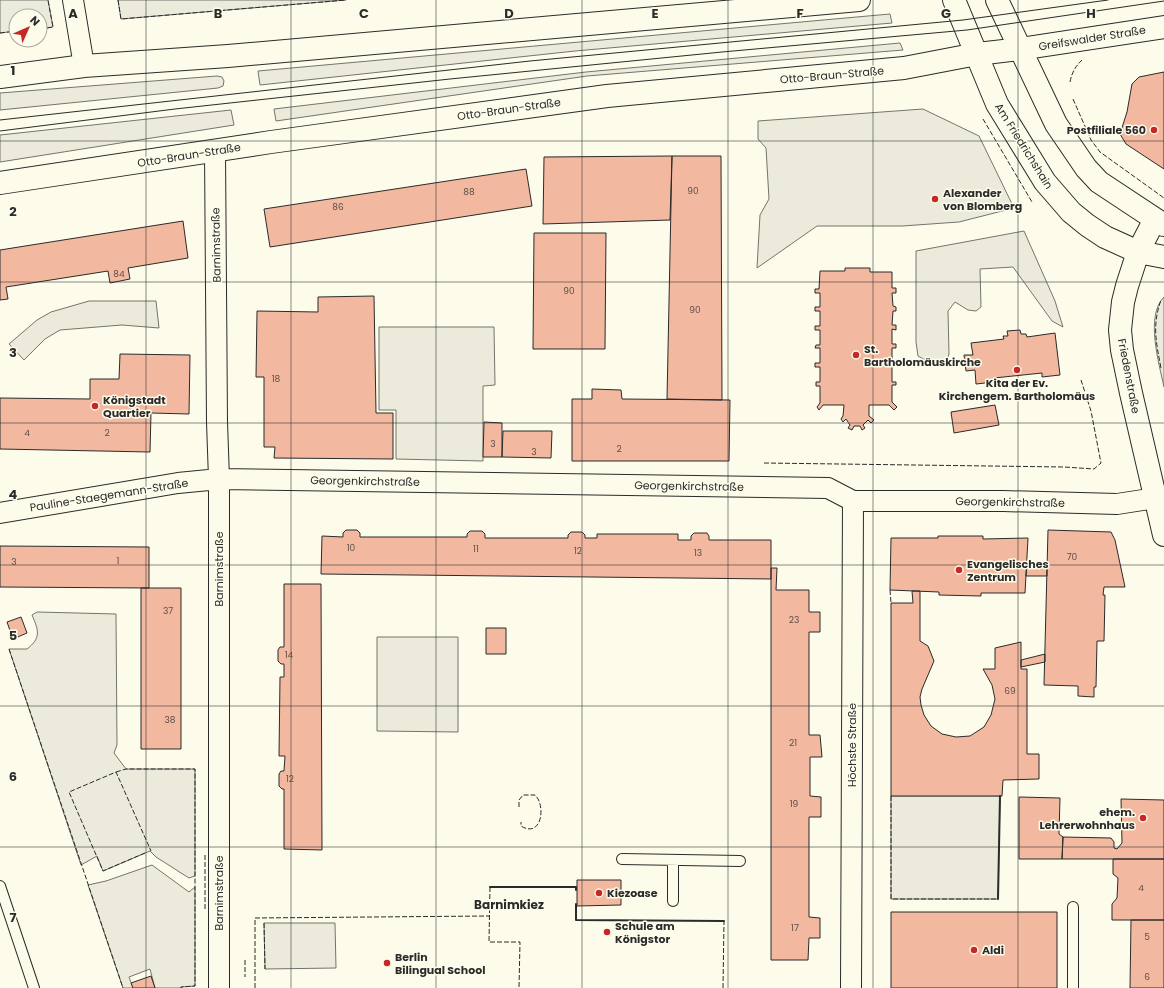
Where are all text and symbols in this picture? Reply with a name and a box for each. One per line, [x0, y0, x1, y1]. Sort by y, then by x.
text: A [68, 4, 78, 23]
text: B [214, 4, 223, 23]
text: C [359, 4, 369, 23]
text: D [504, 4, 514, 23]
text: E [651, 4, 659, 23]
text: F [796, 4, 804, 23]
text: G [941, 4, 951, 23]
text: H [1086, 4, 1096, 23]
north arrow [8, 8, 48, 48]
text: N [26, 12, 44, 30]
street label: Greifswalder Straße [1037, 22, 1147, 54]
text: 1 [11, 61, 15, 80]
street label: Otto-Braun-Straße [779, 62, 885, 88]
street label: Otto-Braun-Straße [456, 94, 562, 124]
street label: Am Friedrichshain [991, 100, 1057, 192]
place label: Postfiliale 560 [1067, 122, 1146, 138]
marker: Postfiliale 560 [1149, 125, 1159, 135]
street label: Otto-Braun-Straße [136, 139, 242, 171]
house number: 90 [687, 185, 699, 197]
place label: Alexander von Blomberg [943, 185, 1022, 214]
house number: 88 [463, 186, 475, 198]
marker: Alexander von Blomberg [930, 194, 940, 204]
house number: 86 [332, 201, 344, 213]
text: 2 [9, 202, 17, 221]
street label: Barnimstraße [207, 207, 225, 283]
house number: 84 [113, 268, 125, 280]
house number: 90 [563, 285, 575, 297]
house number: 90 [689, 304, 701, 316]
street label: Friedenstraße [1114, 337, 1144, 415]
place label: St. Bartholomäuskirche [864, 341, 981, 370]
text: 3 [9, 343, 17, 362]
marker: St. Bartholomäuskirche [851, 350, 861, 360]
marker: Kita der Ev. Kirchengem. Bartholomäus [1012, 365, 1022, 375]
house number: 18 [272, 373, 281, 385]
place label: Kita der Ev. Kirchengem. Bartholomäus [939, 375, 1095, 404]
place label: Königstadt Quartier [103, 392, 166, 421]
marker: Königstadt Quartier [90, 401, 100, 411]
house number: 4 [24, 427, 30, 439]
house number: 2 [104, 427, 110, 439]
house number: 3 [490, 438, 496, 450]
house number: 2 [616, 443, 622, 455]
house number: 3 [531, 446, 537, 458]
street label: Georgenkirchstraße [310, 472, 420, 490]
street label: Pauline-Staegemann-Straße [29, 475, 190, 515]
street label: Georgenkirchstraße [634, 477, 744, 495]
text: 4 [9, 485, 18, 504]
street label: Georgenkirchstraße [955, 493, 1065, 511]
street label: Barnimstraße [211, 531, 227, 606]
house number: 10 [347, 542, 356, 554]
house number: 11 [473, 543, 479, 555]
house number: 12 [574, 545, 582, 557]
house number: 13 [694, 547, 702, 559]
house number: 70 [1067, 551, 1078, 563]
house number: 1 [117, 555, 120, 567]
house number: 3 [11, 556, 17, 568]
place label: Evangelisches Zentrum [967, 556, 1049, 585]
marker: Evangelisches Zentrum [954, 565, 964, 575]
house number: 37 [163, 605, 173, 617]
house number: 23 [789, 614, 799, 626]
text: 5 [9, 626, 17, 645]
house number: 14 [285, 649, 294, 661]
house number: 69 [1004, 685, 1016, 697]
street label: Höchste Straße [844, 703, 860, 787]
house number: 38 [165, 714, 176, 726]
house number: 21 [789, 737, 797, 749]
text: 6 [9, 767, 17, 786]
house number: 12 [286, 773, 294, 785]
house number: 19 [790, 798, 799, 810]
place label: ehem. Lehrerwohnhaus [1040, 804, 1135, 833]
marker: ehem. Lehrerwohnhaus [1138, 813, 1148, 823]
street label: Barnimstraße [211, 855, 227, 930]
house number: 4 [1138, 882, 1144, 894]
place label: Kiezoase [607, 885, 658, 901]
marker: Kiezoase [594, 888, 604, 898]
district label: Barnimkiez [474, 896, 544, 913]
text: 7 [10, 908, 17, 927]
place label: Schule am Königstor [615, 918, 675, 947]
house number: 17 [791, 922, 799, 934]
marker: Schule am Königstor [602, 927, 612, 937]
house number: 5 [1144, 931, 1150, 943]
place label: Aldi [982, 942, 1004, 958]
marker: Aldi [969, 945, 979, 955]
place label: Berlin Bilingual School [395, 949, 485, 978]
marker: Berlin Bilingual School [382, 958, 392, 968]
house number: 6 [1144, 971, 1150, 983]

